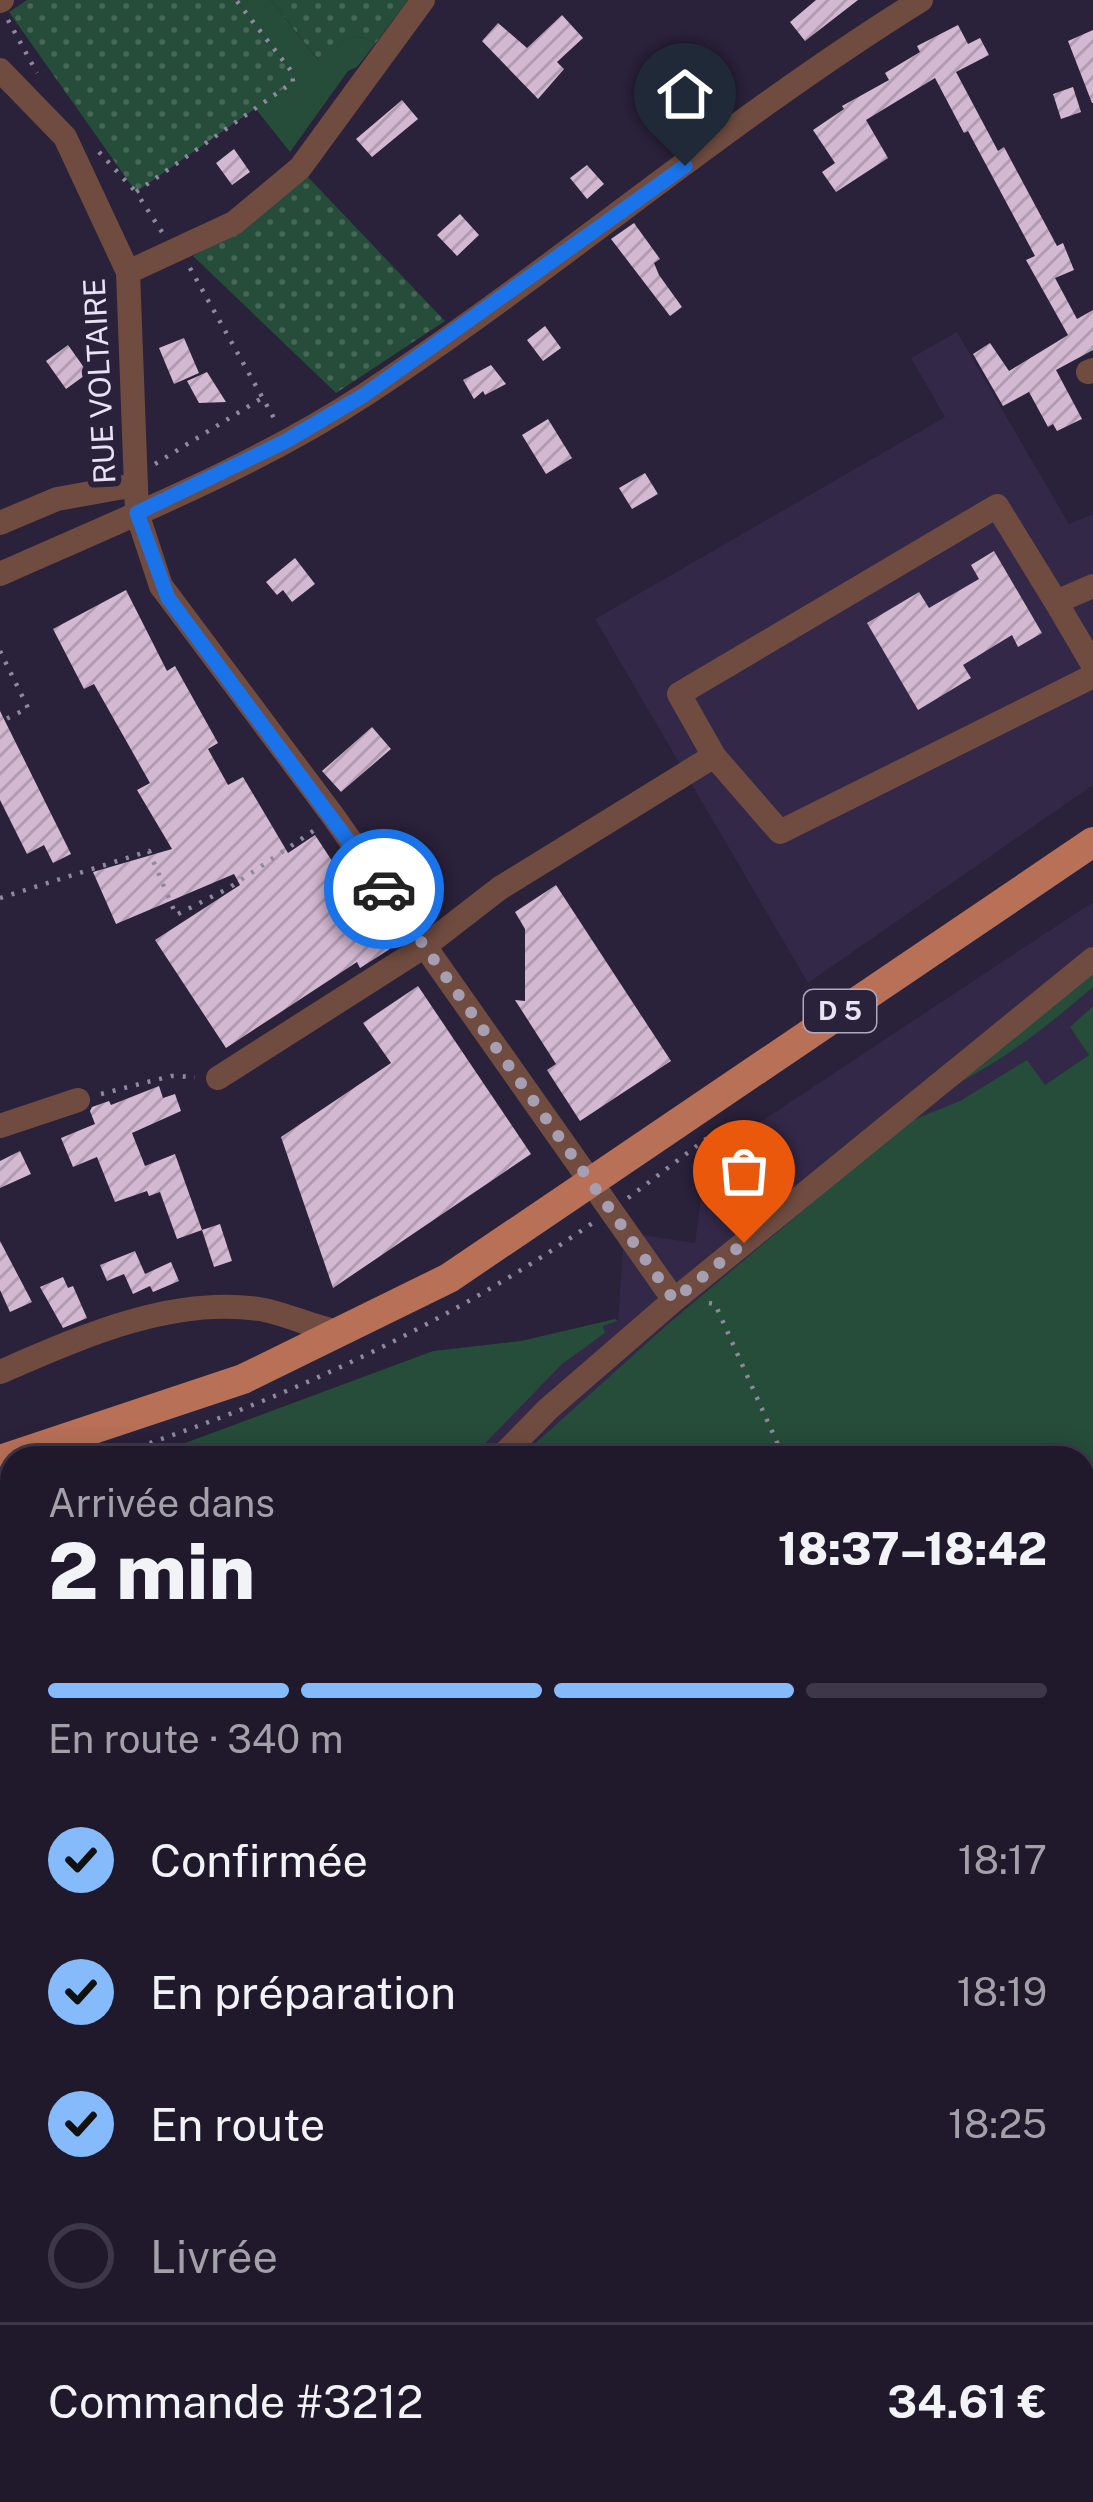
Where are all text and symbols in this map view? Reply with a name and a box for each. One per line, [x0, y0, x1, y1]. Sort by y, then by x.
pin [634, 43, 736, 166]
icon: home [652, 61, 718, 127]
street label: RUE VOLTAIRE [76, 277, 122, 485]
courier [324, 829, 444, 949]
icon: car [351, 856, 417, 922]
road number: D 5 [804, 990, 876, 1032]
pin [693, 1120, 795, 1243]
icon: bag [711, 1138, 777, 1204]
text: Arrivée dans [48, 1480, 275, 1526]
text: 18:37–18:42 [778, 1522, 1047, 1575]
text: 2 min [48, 1525, 255, 1617]
text: En route · 340 m [48, 1716, 343, 1762]
icon: check [48, 1827, 114, 1893]
text: Confirmée [150, 1834, 368, 1887]
text: 18:17 [958, 1837, 1047, 1883]
icon: check [48, 1959, 114, 2025]
text: En préparation [150, 1966, 456, 2019]
text: 18:19 [957, 1969, 1047, 2015]
icon: check [48, 2091, 114, 2157]
text: En route [150, 2098, 325, 2151]
text: 18:25 [948, 2101, 1047, 2147]
text: Livrée [150, 2230, 278, 2283]
text: Commande #3212 [48, 2375, 423, 2428]
text: 34.61 € [887, 2375, 1047, 2428]

